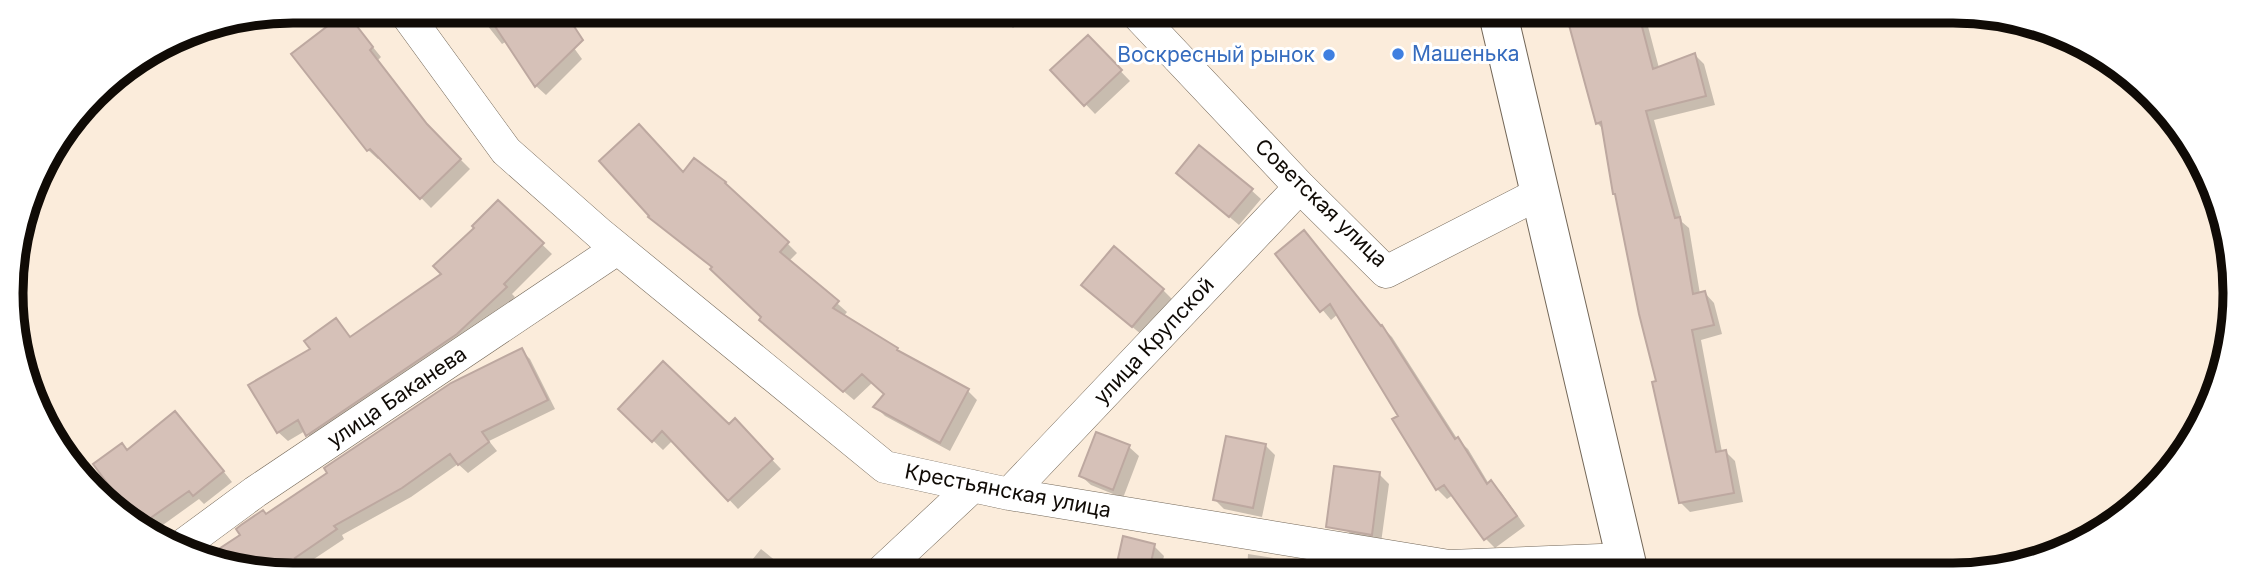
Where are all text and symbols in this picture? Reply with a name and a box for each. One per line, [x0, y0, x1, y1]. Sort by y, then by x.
place label: Машенька [1412, 41, 1520, 66]
place label: Воскресный рынок [1117, 42, 1316, 67]
marker: Машенька [1390, 46, 1406, 62]
marker: Воскресный рынок [1321, 47, 1337, 63]
street label: Советская улица [1250, 133, 1393, 272]
street label: улица Крупской [1088, 272, 1219, 409]
street label: улица Баканева [322, 341, 471, 452]
street label: Крестьянская улица [903, 458, 1113, 523]

